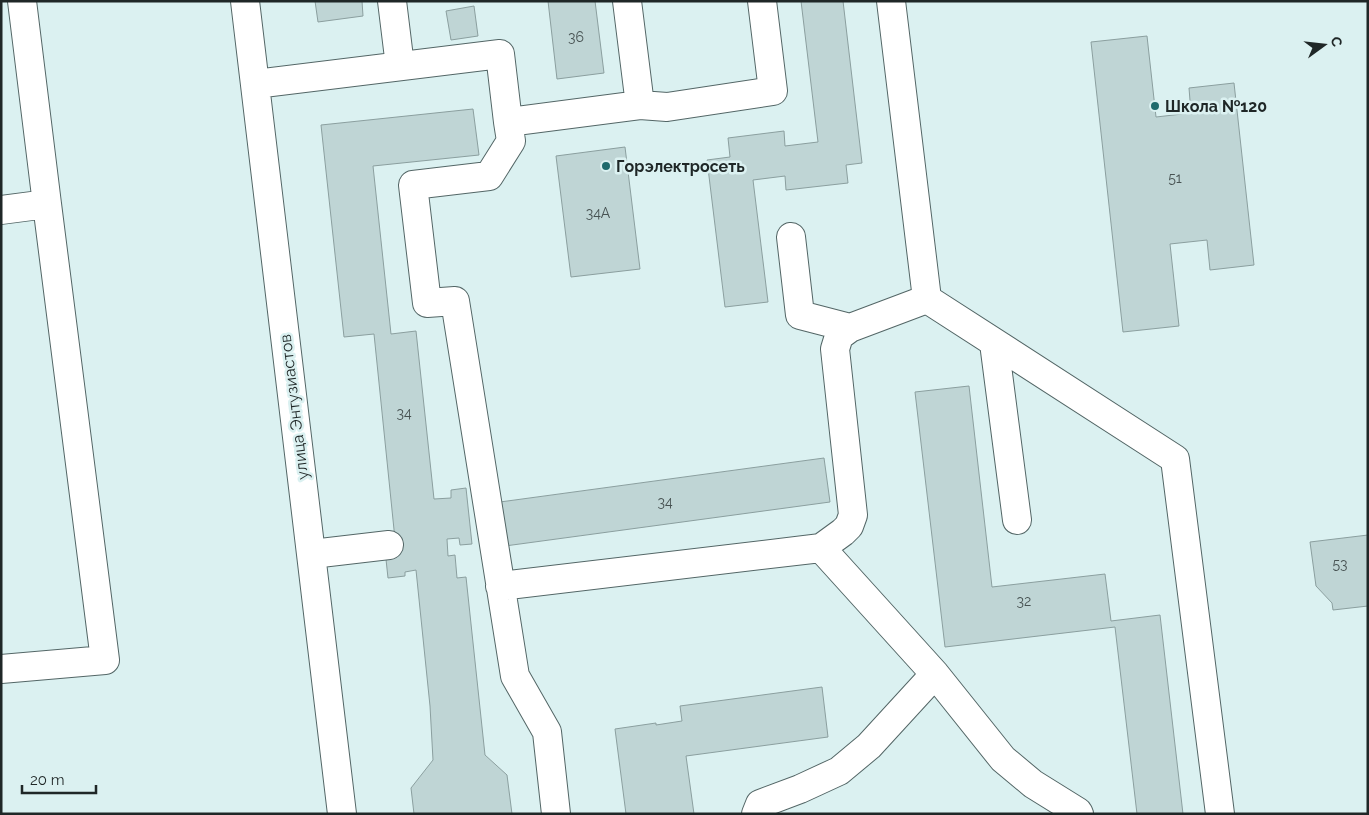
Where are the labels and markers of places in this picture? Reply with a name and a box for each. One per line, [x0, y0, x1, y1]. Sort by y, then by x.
place label: Школа №120 [1165, 97, 1267, 116]
marker: Школа №120 [1149, 100, 1161, 112]
place label: Горэлектросеть [616, 157, 745, 176]
marker: Горэлектросеть [600, 160, 612, 172]

